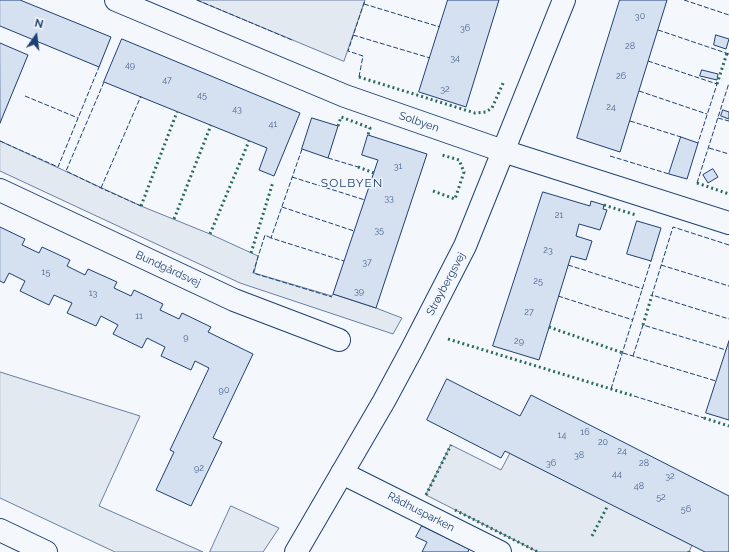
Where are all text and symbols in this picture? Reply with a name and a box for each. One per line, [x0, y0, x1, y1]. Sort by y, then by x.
house number: 30 [635, 11, 645, 21]
north arrow [16, 16, 56, 56]
text: N [33, 17, 45, 31]
house number: 36 [460, 23, 470, 33]
house number: 28 [625, 41, 635, 51]
house number: 34 [450, 53, 460, 63]
house number: 49 [125, 60, 135, 70]
house number: 26 [616, 71, 626, 81]
house number: 47 [162, 75, 172, 85]
house number: 32 [440, 84, 450, 94]
house number: 45 [197, 90, 207, 100]
house number: 24 [606, 102, 616, 112]
house number: 43 [232, 104, 242, 114]
street label: Solbyen [397, 109, 441, 135]
house number: 41 [269, 119, 277, 129]
house number: 31 [394, 161, 402, 171]
district label: SOLBYEN [321, 176, 383, 190]
house number: 33 [384, 193, 394, 203]
house number: 21 [555, 210, 563, 220]
house number: 35 [374, 225, 384, 235]
house number: 23 [543, 245, 553, 255]
street label: Bundgårdsvej [133, 248, 203, 290]
street label: Strøybergsvej [424, 250, 468, 318]
house number: 37 [362, 257, 372, 267]
house number: 15 [42, 267, 50, 277]
house number: 25 [533, 276, 543, 286]
house number: 39 [354, 286, 364, 296]
house number: 13 [89, 288, 97, 298]
house number: 27 [524, 307, 534, 317]
house number: 11 [135, 311, 143, 321]
house number: 9 [183, 332, 189, 342]
house number: 29 [514, 336, 524, 346]
house number: 90 [219, 385, 229, 395]
house number: 16 [580, 427, 590, 437]
house number: 14 [558, 430, 566, 440]
house number: 20 [598, 437, 608, 447]
house number: 24 [617, 446, 627, 456]
house number: 38 [574, 450, 584, 460]
house number: 36 [546, 458, 556, 468]
house number: 28 [639, 458, 649, 468]
house number: 92 [194, 463, 204, 473]
house number: 44 [612, 469, 622, 479]
house number: 32 [665, 471, 675, 481]
house number: 48 [634, 481, 644, 491]
street label: Rådhusparken [385, 489, 457, 535]
house number: 52 [656, 492, 666, 502]
house number: 56 [681, 504, 691, 514]

